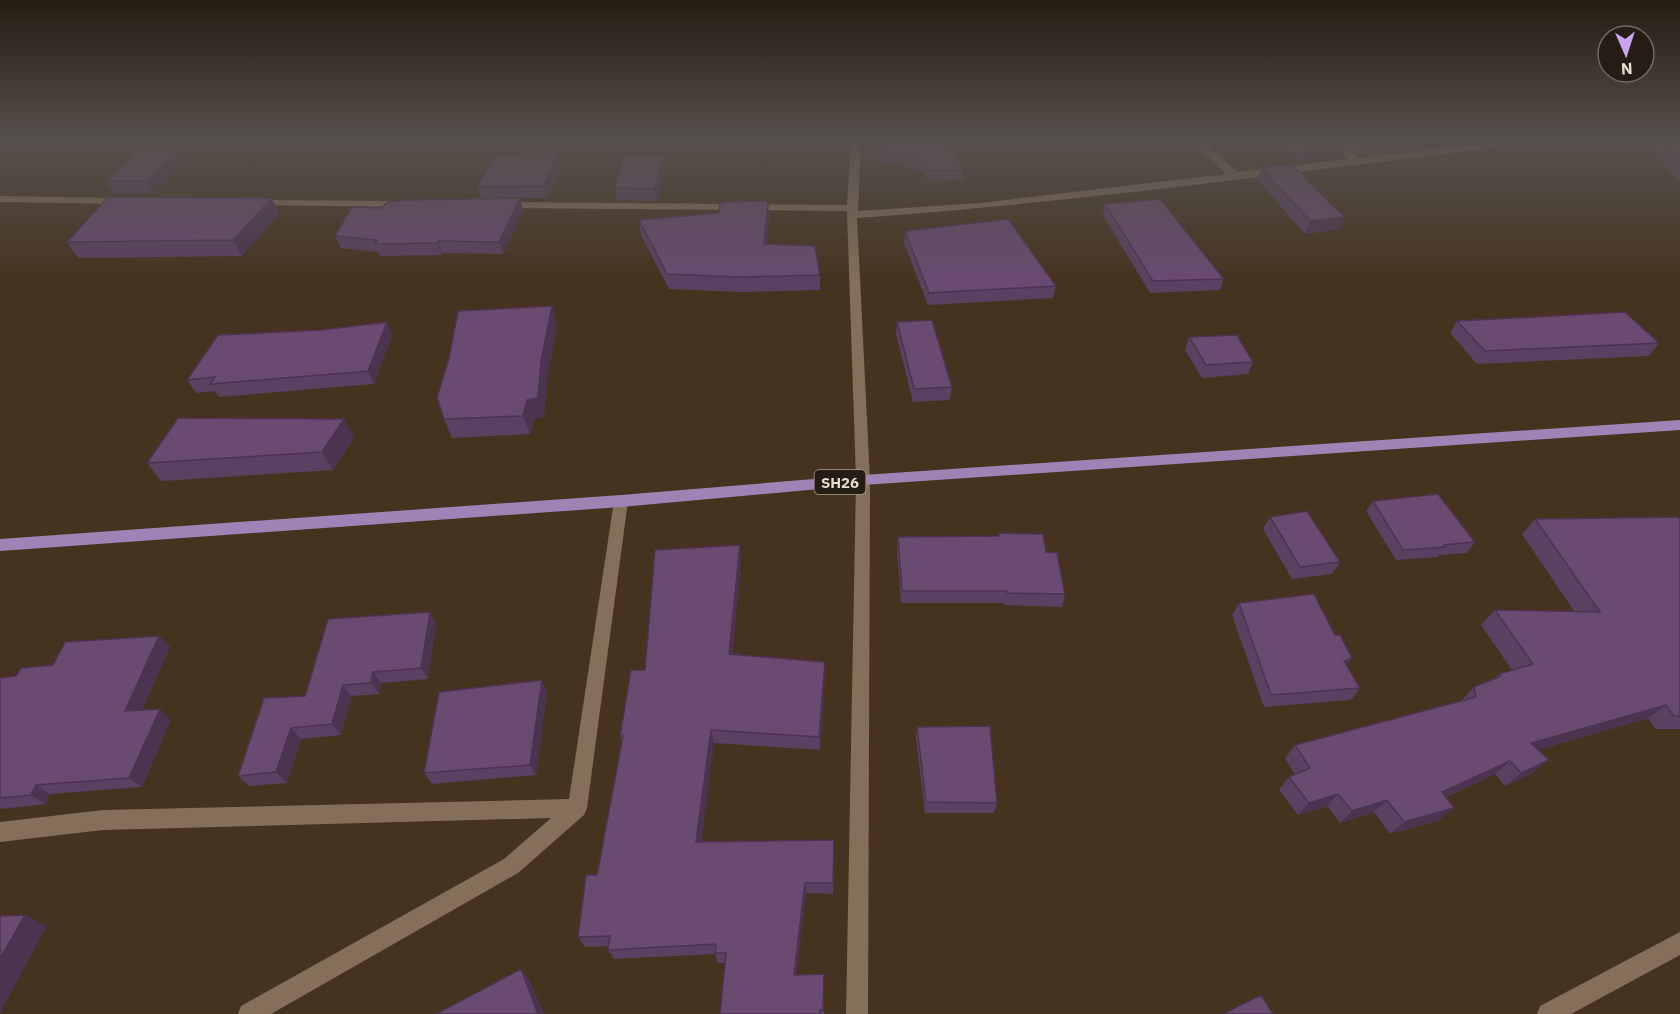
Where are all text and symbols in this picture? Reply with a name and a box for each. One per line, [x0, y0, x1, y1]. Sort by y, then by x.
north arrow [1596, 24, 1656, 84]
text: N [1620, 59, 1633, 79]
road number: SH26 [814, 470, 866, 494]

